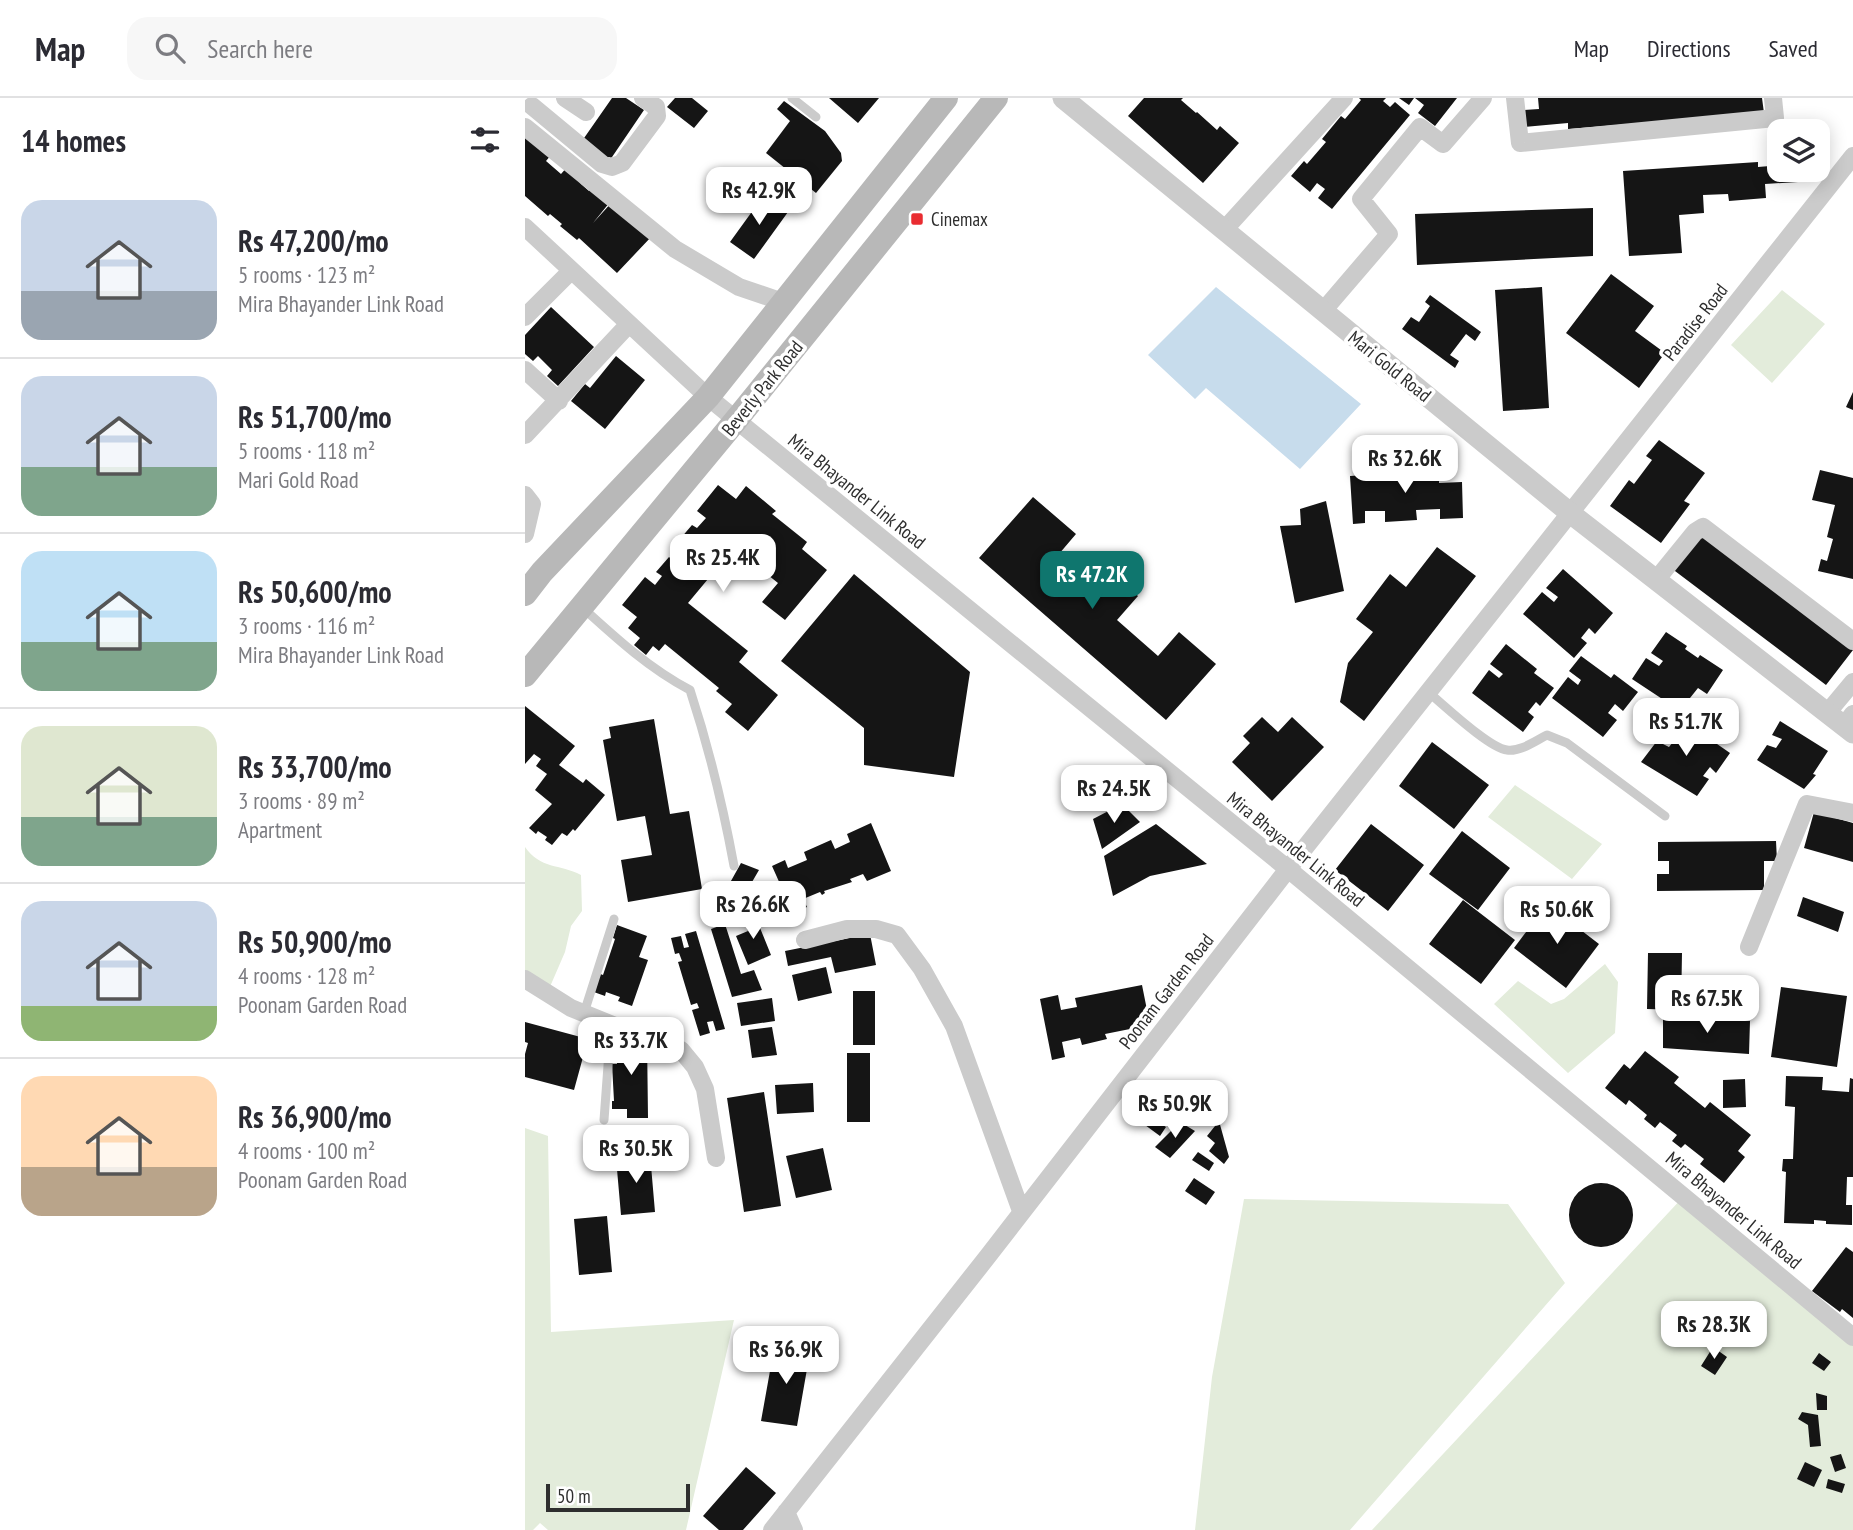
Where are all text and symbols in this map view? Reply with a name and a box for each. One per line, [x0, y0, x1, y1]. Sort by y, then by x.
search box [127, 17, 617, 80]
text: Map [35, 27, 85, 70]
icon: search [151, 29, 189, 67]
text: Search here [207, 32, 313, 65]
text: Map [1574, 33, 1609, 64]
text: Directions [1647, 33, 1731, 64]
text: Saved [1769, 33, 1818, 64]
map controls [1767, 119, 1830, 182]
button: layers [1767, 119, 1830, 182]
text: 14 homes [21, 121, 126, 160]
icon: filters [466, 121, 504, 159]
pin: Rs 42.9K [687, 167, 831, 227]
text: Rs 42.9K [722, 175, 796, 204]
place label: Cinemax [931, 207, 988, 231]
marker: Cinemax [909, 211, 925, 227]
text: Rs 47,200/mo [238, 221, 389, 260]
icon: home [77, 228, 161, 312]
text: 5 rooms · 123 m² [238, 260, 375, 289]
street label: Paradise Road [1657, 279, 1733, 365]
text: Mira Bhayander Link Road [238, 289, 444, 318]
street label: Mari Gold Road [1344, 325, 1436, 407]
street label: Beverly Park Road [716, 335, 808, 441]
text: Rs 51,700/mo [238, 397, 392, 436]
icon: home [77, 404, 161, 488]
street label: Mira Bhayander Link Road [783, 428, 931, 554]
text: 5 rooms · 118 m² [238, 436, 375, 465]
pin: Rs 32.6K [1333, 436, 1477, 495]
text: Rs 32.6K [1368, 443, 1442, 472]
text: Mari Gold Road [238, 465, 359, 494]
pin: Rs 25.4K [651, 534, 795, 594]
text: Rs 25.4K [686, 542, 760, 571]
pin: Rs 47.2K [1020, 552, 1164, 611]
text: Rs 47.2K [1056, 559, 1128, 588]
text: Rs 50,600/mo [238, 572, 392, 611]
icon: home [77, 579, 161, 663]
text: 3 rooms · 116 m² [238, 611, 375, 640]
text: Mira Bhayander Link Road [238, 640, 444, 669]
pin: Rs 51.7K [1614, 698, 1758, 758]
text: Rs 51.7K [1649, 706, 1723, 735]
text: Rs 33,700/mo [238, 747, 392, 786]
icon: home [77, 754, 161, 838]
pin: Rs 24.5K [1042, 766, 1186, 825]
text: Rs 24.5K [1077, 773, 1151, 802]
text: 3 rooms · 89 m² [238, 786, 365, 815]
street label: Mira Bhayander Link Road [1222, 786, 1370, 912]
text: Apartment [238, 815, 322, 844]
pin: Rs 26.6K [681, 882, 825, 941]
pin: Rs 50.6K [1485, 886, 1629, 946]
text: Rs 26.6K [716, 889, 790, 918]
text: Rs 50.6K [1520, 894, 1594, 923]
text: Rs 50,900/mo [238, 922, 392, 961]
icon: home [77, 929, 161, 1013]
street label: Poonam Garden Road [1114, 929, 1218, 1053]
text: 4 rooms · 128 m² [238, 961, 375, 990]
pin: Rs 67.5K [1635, 976, 1779, 1035]
text: Rs 67.5K [1671, 983, 1743, 1012]
text: Poonam Garden Road [238, 990, 407, 1019]
pin: Rs 33.7K [559, 1018, 703, 1077]
text: Rs 33.7K [594, 1025, 668, 1054]
pin: Rs 50.9K [1103, 1080, 1247, 1140]
text: Rs 50.9K [1138, 1088, 1212, 1117]
text: Rs 36,900/mo [238, 1097, 392, 1136]
icon: home [77, 1104, 161, 1188]
pin: Rs 30.5K [564, 1126, 708, 1185]
text: Rs 30.5K [599, 1133, 673, 1162]
text: 4 rooms · 100 m² [238, 1136, 375, 1165]
street label: Mira Bhayander Link Road [1661, 1146, 1807, 1274]
text: Poonam Garden Road [238, 1165, 407, 1194]
pin: Rs 28.3K [1642, 1302, 1786, 1361]
text: Rs 28.3K [1677, 1309, 1751, 1338]
pin: Rs 36.9K [714, 1326, 858, 1386]
text: Rs 36.9K [749, 1334, 823, 1363]
scale bar [546, 1481, 689, 1513]
text: 50 m [557, 1484, 591, 1508]

